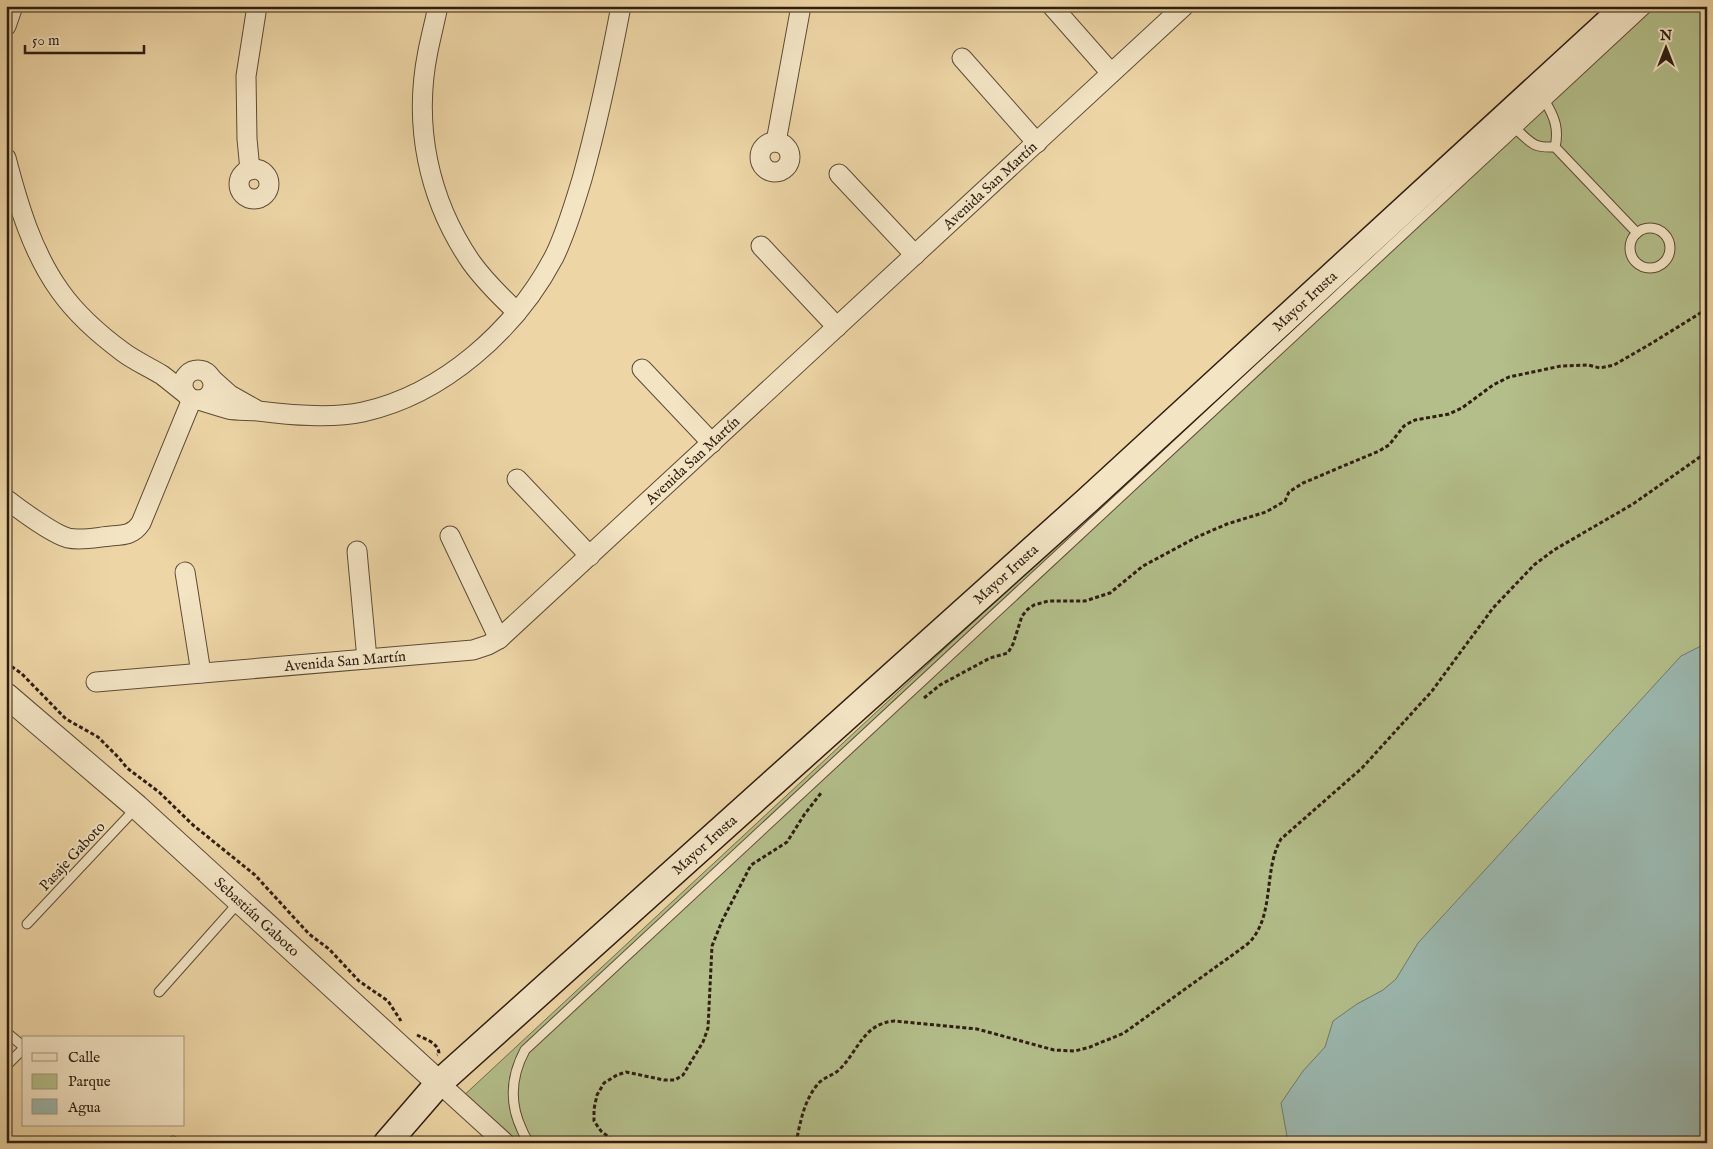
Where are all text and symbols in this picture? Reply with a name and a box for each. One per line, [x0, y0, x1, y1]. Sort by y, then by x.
scale bar [25, 22, 144, 54]
north arrow [1640, 22, 1690, 72]
text: N [1659, 27, 1672, 45]
text: 50 m [32, 31, 60, 50]
street label: Avenida San Martín [938, 138, 1041, 235]
street label: Mayor Irusta [1269, 267, 1342, 336]
street label: Avenida San Martín [641, 412, 744, 510]
street label: Mayor Irusta [969, 540, 1043, 609]
street label: Avenida San Martín [283, 647, 407, 676]
street label: Mayor Irusta [668, 811, 741, 879]
street label: Pasaje Gaboto [35, 818, 109, 895]
street label: Sebastián Gaboto [210, 873, 303, 961]
legend [22, 1036, 185, 1126]
text: Calle [68, 1048, 100, 1067]
text: Parque [68, 1072, 111, 1091]
text: Agua [67, 1098, 101, 1117]

